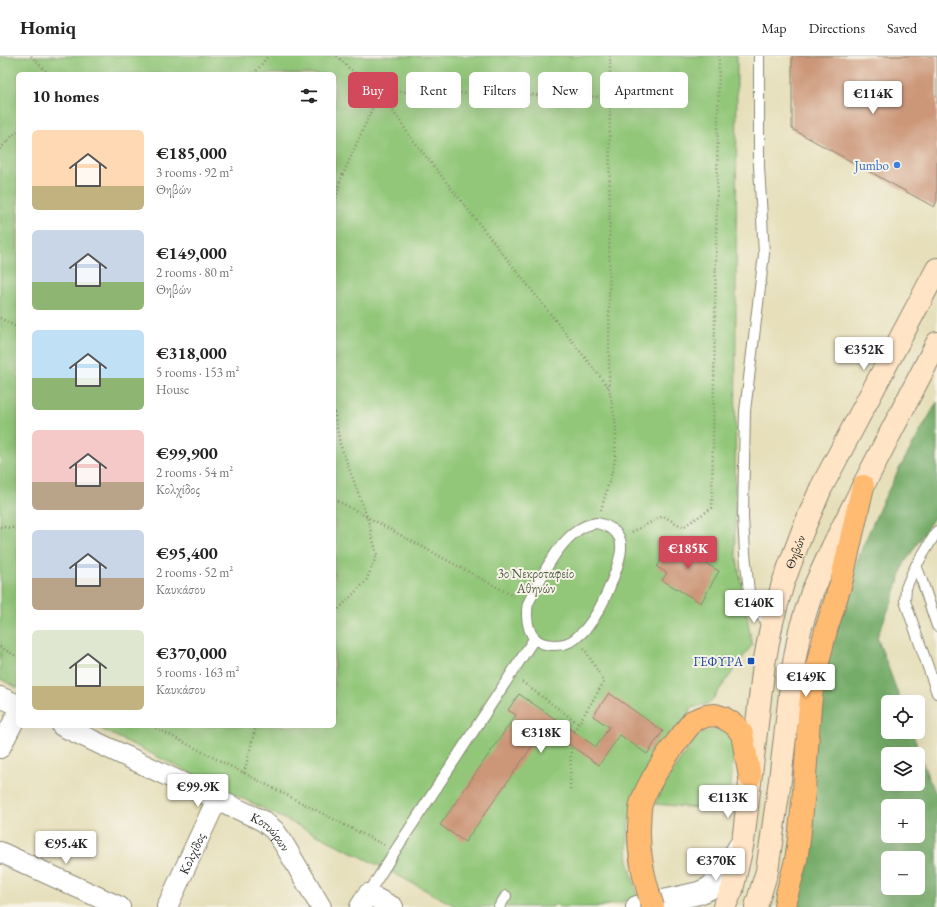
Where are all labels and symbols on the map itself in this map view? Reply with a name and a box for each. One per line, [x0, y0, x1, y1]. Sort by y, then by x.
pin: €114K [845, 81, 901, 115]
place label: Jumbo [853, 157, 889, 174]
marker: Jumbo [892, 160, 902, 170]
pin: €352K [836, 337, 892, 371]
street label: Θηβών [781, 532, 809, 571]
pin: €185K [660, 536, 716, 570]
park label: 3ο Νεκροταφείο Αθηνών [498, 565, 574, 597]
pin: €140K [726, 590, 782, 624]
place label: ΓΕΦΥΡΑ [693, 653, 744, 670]
marker: ΓΕΦΥΡΑ [746, 656, 756, 666]
pin: €149K [778, 664, 834, 698]
pin: €318K [513, 720, 569, 754]
pin: €99.9K [165, 774, 231, 808]
pin: €113K [700, 785, 756, 819]
street label: Κοτυώρων [248, 808, 294, 854]
street label: Κολχίδος [175, 829, 209, 877]
pin: €95.4K [33, 831, 99, 865]
pin: €370K [688, 848, 744, 882]

